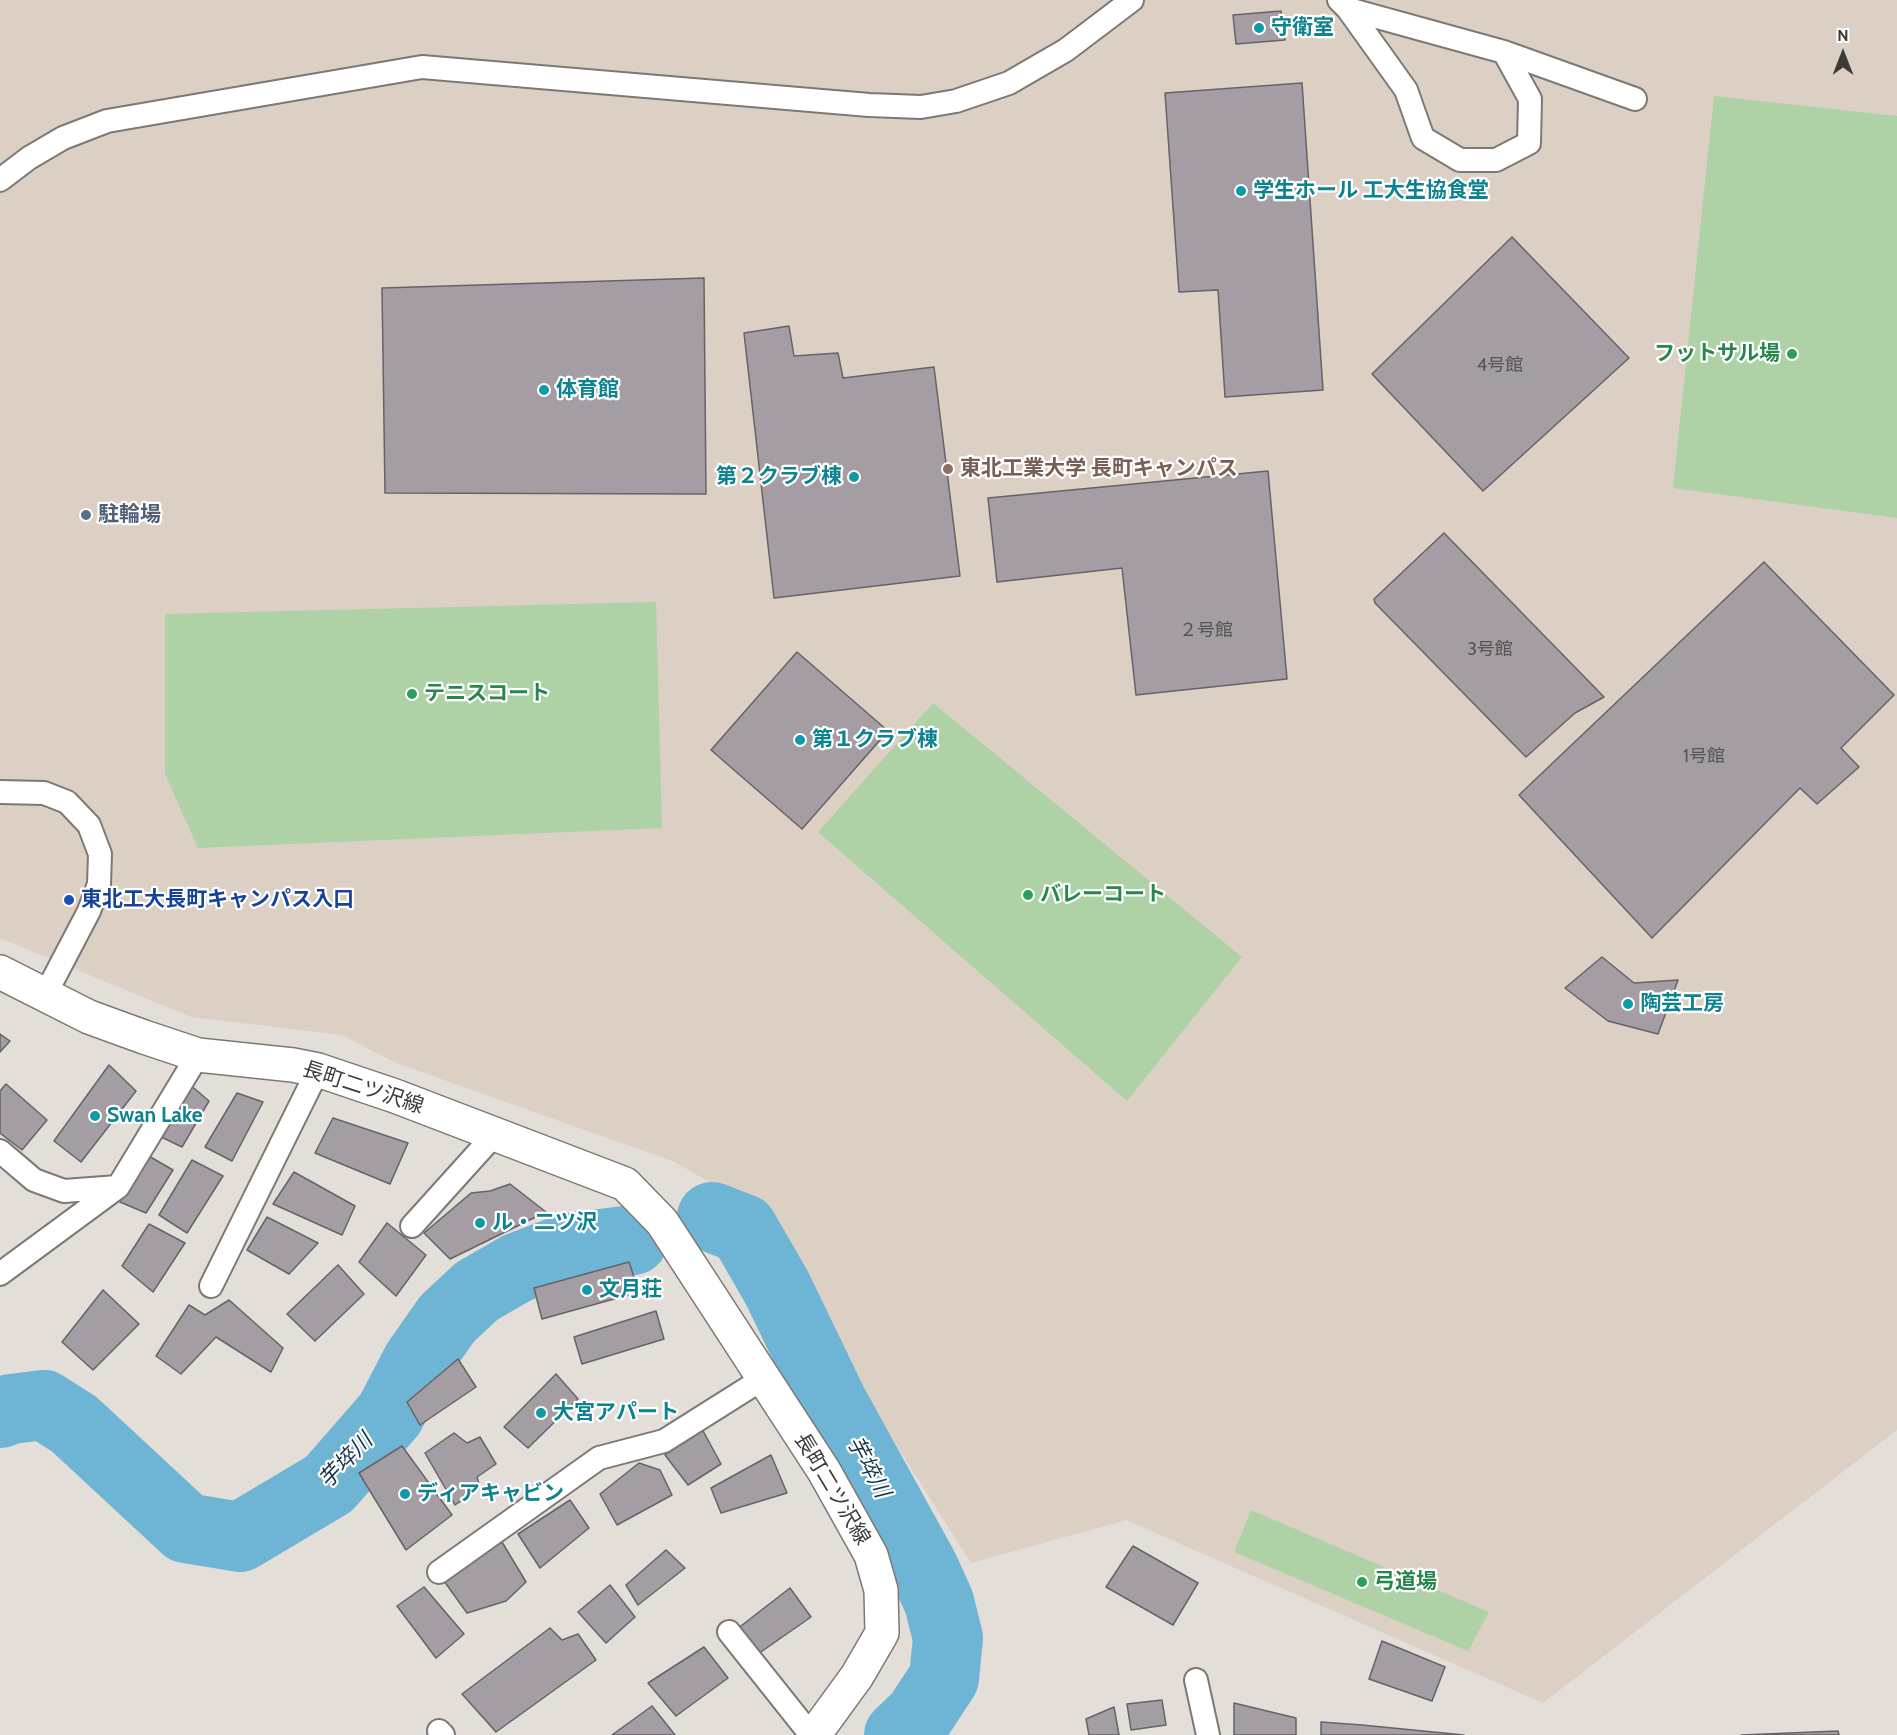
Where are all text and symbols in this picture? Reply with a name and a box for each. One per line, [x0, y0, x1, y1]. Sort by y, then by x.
place label: 守衛室 [1271, 15, 1334, 41]
marker: 守衛室 [1252, 21, 1266, 35]
north arrow [1813, 24, 1873, 84]
text: N [1837, 26, 1849, 45]
place label: 学生ホール 工大生協食堂 [1253, 178, 1489, 204]
marker: 学生ホール 工大生協食堂 [1234, 184, 1248, 198]
place label: フットサル場 [1654, 341, 1780, 367]
marker: フットサル場 [1785, 347, 1799, 361]
house number: 4号館 [1477, 355, 1523, 377]
place label: 体育館 [556, 377, 619, 403]
marker: 体育館 [537, 383, 551, 397]
place label: 東北工業大学 長町キャンパス [960, 456, 1238, 482]
marker: 東北工業大学 長町キャンパス [941, 462, 955, 476]
place label: 第２クラブ棟 [716, 464, 842, 490]
marker: 第２クラブ棟 [847, 470, 861, 484]
place label: 駐輪場 [98, 502, 161, 528]
marker: 駐輪場 [79, 508, 93, 522]
house number: ２号館 [1179, 620, 1233, 642]
house number: 3号館 [1467, 639, 1513, 661]
place label: テニスコート [424, 681, 550, 707]
marker: テニスコート [405, 687, 419, 701]
place label: 第１クラブ棟 [812, 727, 938, 753]
marker: 第１クラブ棟 [793, 733, 807, 747]
house number: 1号館 [1683, 746, 1725, 768]
place label: バレーコート [1040, 882, 1166, 908]
place label: 東北工大長町キャンパス入口 [81, 887, 354, 913]
marker: バレーコート [1021, 888, 1035, 902]
marker: 東北工大長町キャンパス入口 [62, 893, 76, 907]
place label: 陶芸工房 [1640, 991, 1724, 1017]
marker: 陶芸工房 [1621, 997, 1635, 1011]
street label: 長町二ツ沢線 [299, 1057, 427, 1119]
place label: Swan Lake [107, 1103, 202, 1129]
marker: Swan Lake [88, 1109, 102, 1123]
place label: ル・二ツ沢 [492, 1210, 597, 1236]
marker: ル・二ツ沢 [473, 1216, 487, 1230]
place label: 文月荘 [599, 1277, 662, 1303]
marker: 文月荘 [580, 1283, 594, 1297]
place label: 大宮アパート [553, 1400, 679, 1426]
marker: 大宮アパート [534, 1406, 548, 1420]
water label: 芋埣川 [314, 1428, 378, 1494]
street label: 長町二ツ沢線 [789, 1429, 875, 1549]
water label: 芋埣川 [841, 1432, 895, 1502]
place label: ディアキャビン [417, 1481, 564, 1507]
marker: ディアキャビン [398, 1487, 412, 1501]
place label: 弓道場 [1374, 1569, 1437, 1595]
marker: 弓道場 [1355, 1575, 1369, 1589]

